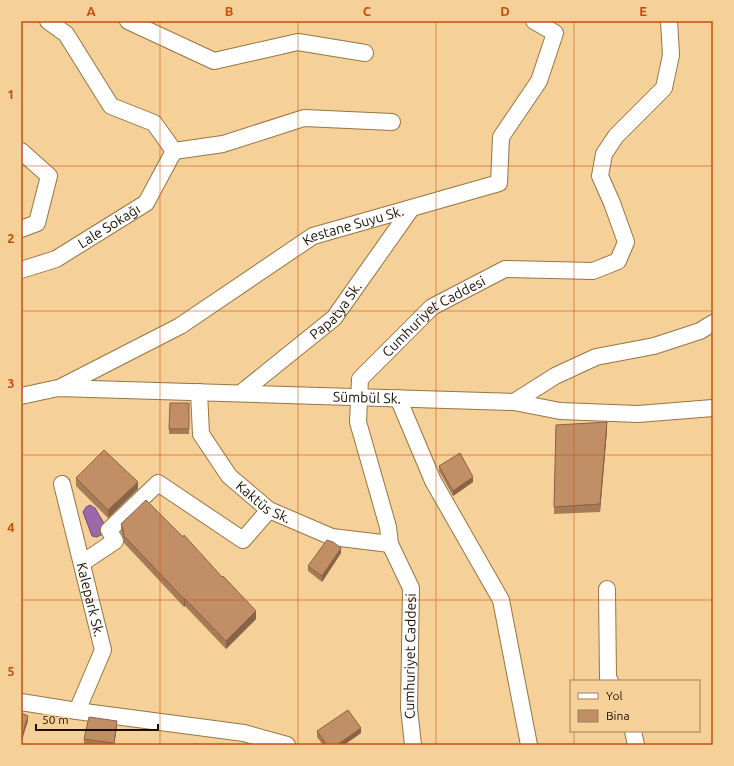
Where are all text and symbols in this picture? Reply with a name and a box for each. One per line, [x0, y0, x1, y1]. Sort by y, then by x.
text: A [86, 4, 96, 18]
text: B [225, 4, 234, 18]
text: C [363, 4, 372, 18]
text: D [500, 4, 510, 18]
text: E [639, 4, 647, 18]
text: 1 [7, 87, 15, 101]
street label: Lale Sokağı [75, 201, 143, 251]
street label: Kestane Suyu Sk. [299, 203, 406, 249]
text: 2 [7, 231, 15, 245]
street label: Cumhuriyet Caddesi [379, 273, 488, 360]
street label: Papatya Sk. [306, 279, 365, 343]
text: 3 [7, 376, 15, 390]
street label: Sümbül Sk. [333, 388, 401, 407]
street label: Kaktüs Sk. [233, 478, 293, 526]
text: 4 [7, 520, 15, 534]
street label: Kalepark Sk. [74, 561, 107, 638]
street label: Cumhuriyet Caddesi [401, 593, 419, 720]
text: 5 [7, 664, 15, 678]
legend [570, 680, 700, 732]
text: Yol [606, 689, 623, 702]
scale bar [36, 706, 158, 732]
text: Bina [606, 709, 630, 722]
text: 50 m [42, 713, 69, 726]

